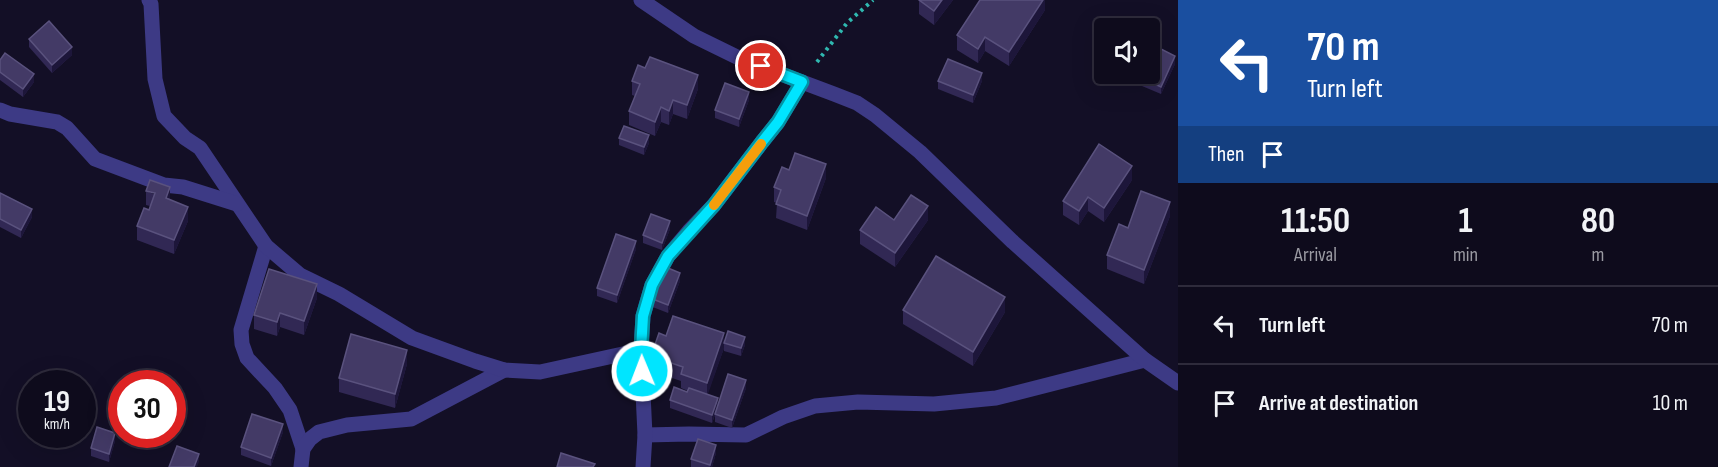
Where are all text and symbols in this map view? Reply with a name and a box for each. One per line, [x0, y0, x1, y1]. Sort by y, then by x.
map controls [1094, 18, 1160, 84]
button: sound [1094, 18, 1160, 84]
text: 70 m [1307, 22, 1380, 73]
icon: left [1208, 24, 1286, 102]
pin [735, 40, 786, 91]
icon: arrive [744, 49, 777, 82]
text: Turn left [1307, 73, 1383, 105]
icon: arrive [1256, 138, 1289, 171]
text: Then [1208, 141, 1244, 168]
text: 11:50 [1281, 200, 1350, 243]
text: 1 [1458, 200, 1473, 243]
text: 80 [1581, 200, 1615, 243]
text: Arrival [1294, 243, 1337, 267]
text: min [1453, 243, 1478, 267]
text: m [1592, 243, 1604, 267]
icon: left [1208, 309, 1241, 342]
text: Turn left [1259, 312, 1325, 339]
text: 70 m [1652, 312, 1688, 339]
position arrow [610, 339, 674, 403]
speed limit sign: 30 [108, 370, 186, 448]
text: 19 [44, 384, 70, 420]
icon: arrive [1208, 387, 1241, 420]
text: Arrive at destination [1259, 390, 1418, 417]
text: 10 m [1653, 390, 1688, 417]
text: km/h [44, 415, 70, 434]

